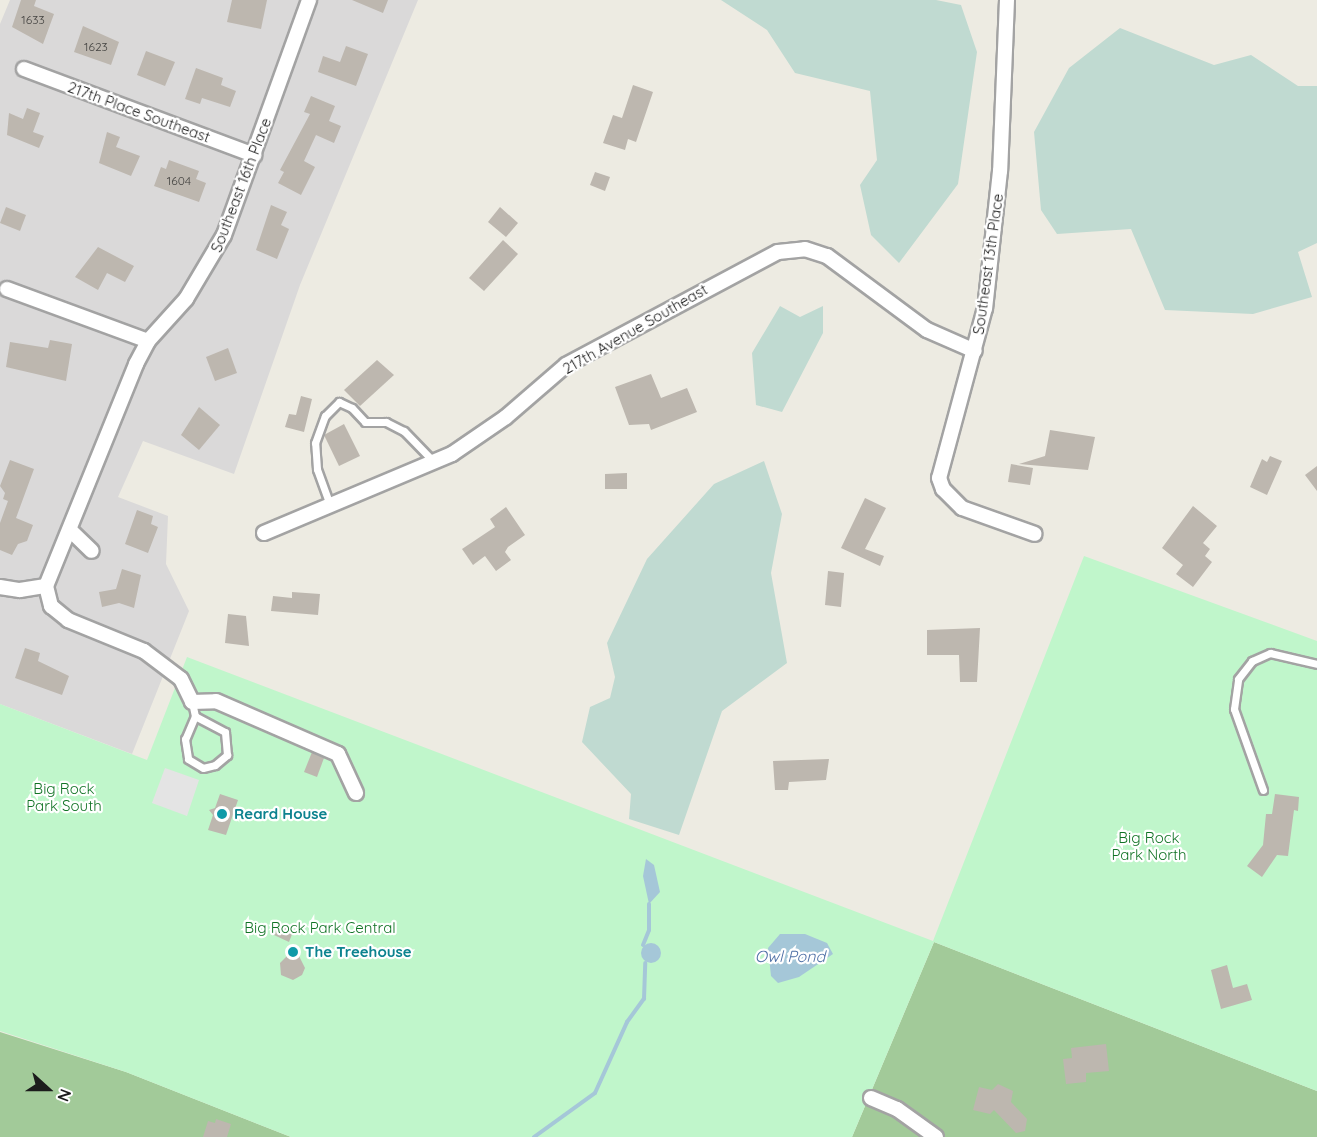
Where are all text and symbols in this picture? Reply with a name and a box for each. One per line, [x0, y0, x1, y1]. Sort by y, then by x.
house number: 1633 [21, 13, 45, 27]
house number: 1623 [84, 40, 108, 54]
street label: 217th Place Southeast [65, 78, 213, 146]
street label: Southeast 16th Place [207, 115, 275, 255]
house number: 1604 [167, 174, 191, 188]
street label: Southeast 13th Place [969, 192, 1007, 336]
street label: 217th Avenue Southeast [559, 280, 711, 378]
park label: Big Rock Park South [26, 779, 102, 814]
place label: Reard House [234, 805, 327, 823]
marker: Reard House [215, 807, 229, 821]
park label: Big Rock Park North [1111, 828, 1187, 863]
park label: Big Rock Park Central [244, 919, 396, 937]
place label: The Treehouse [305, 943, 412, 961]
marker: The Treehouse [286, 945, 300, 959]
water label: Owl Pond [755, 946, 825, 966]
north arrow [18, 1059, 78, 1119]
text: N [53, 1086, 76, 1105]

